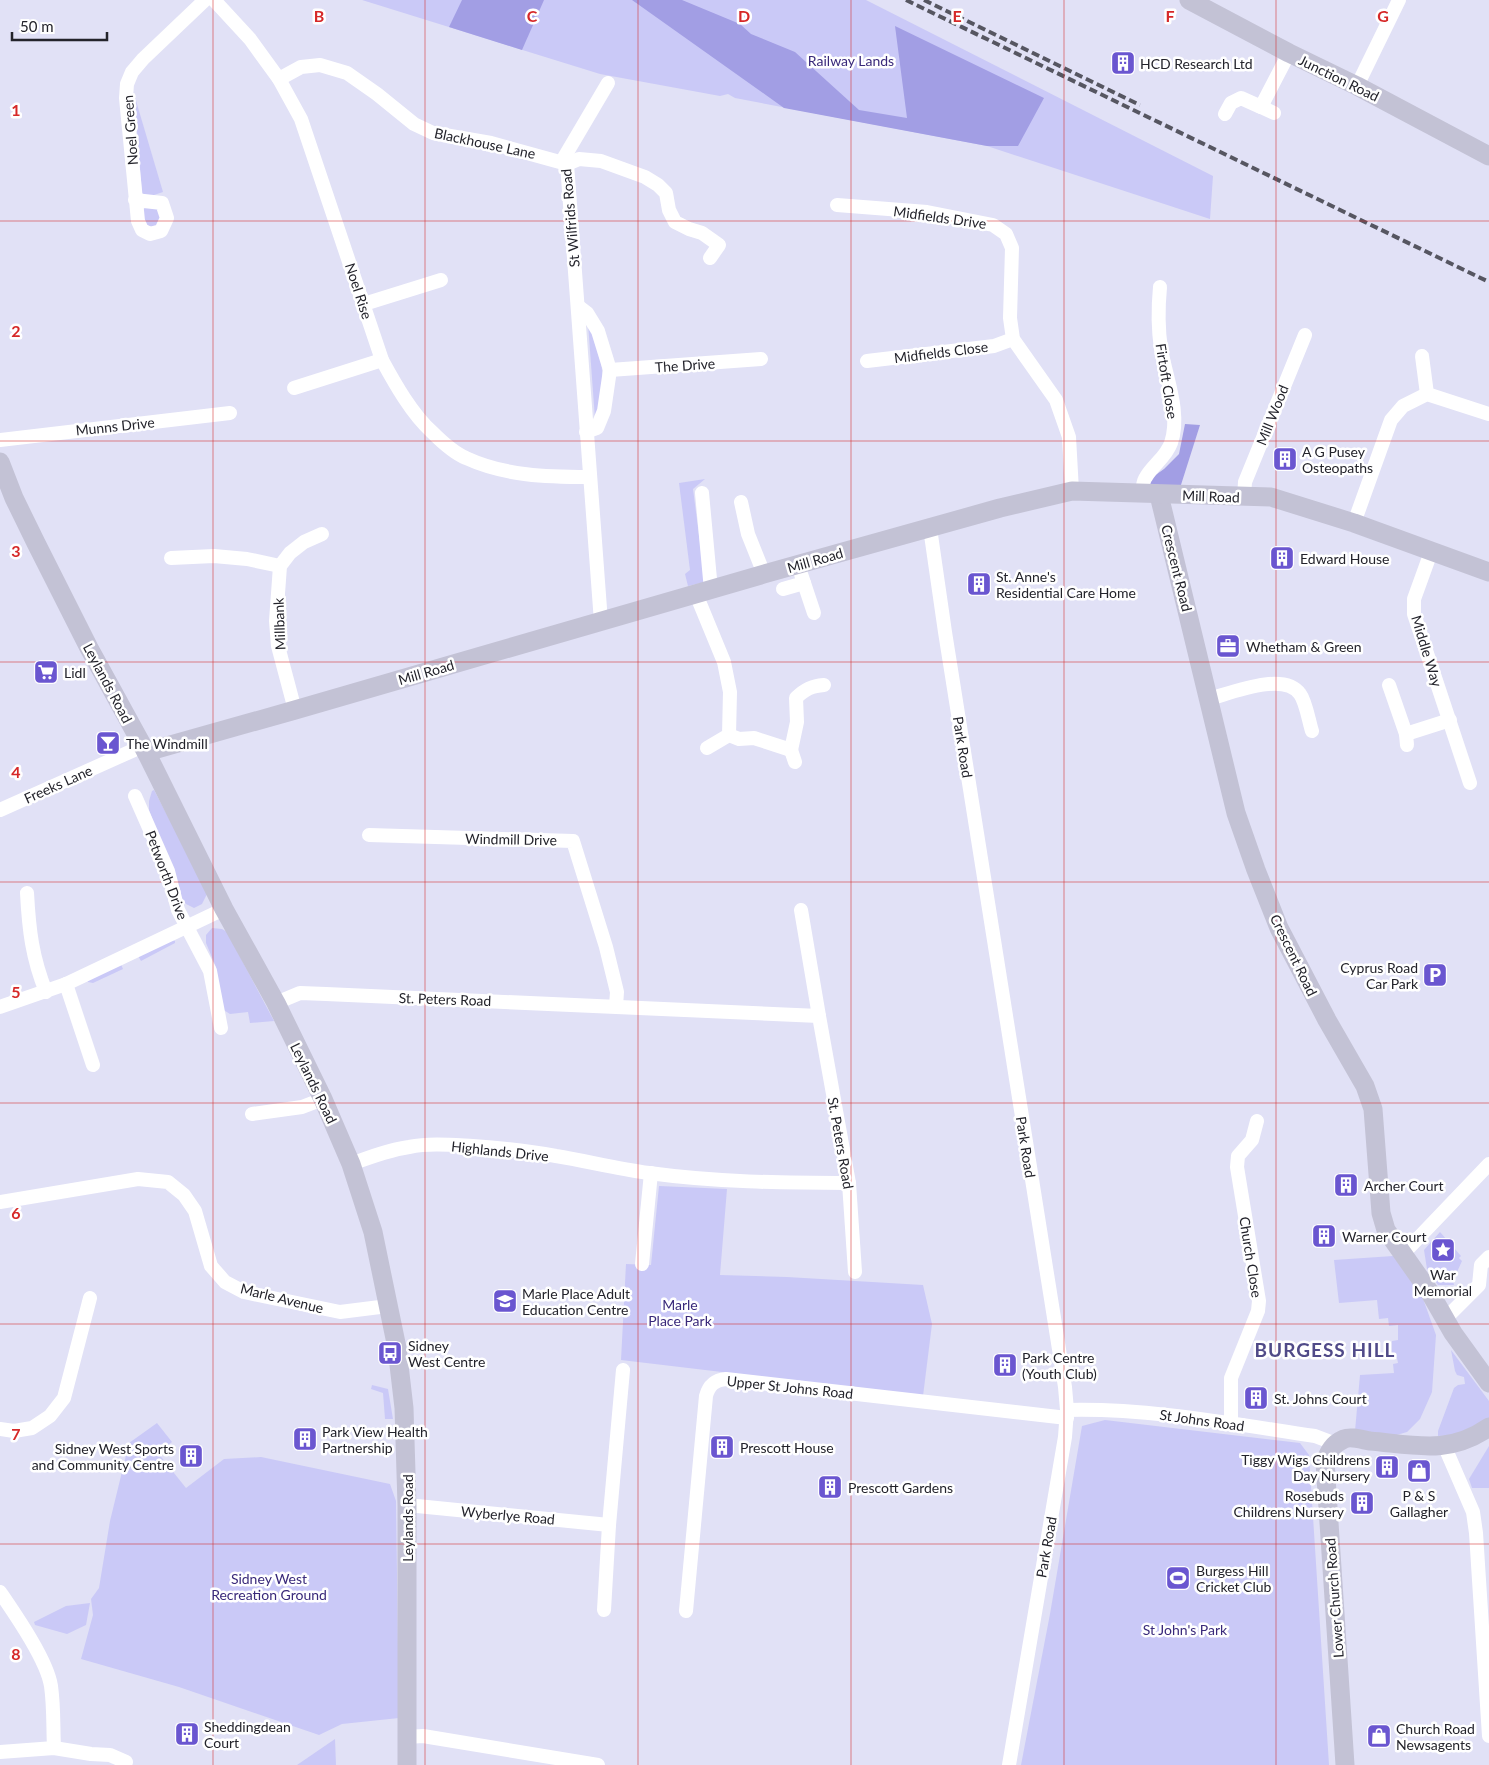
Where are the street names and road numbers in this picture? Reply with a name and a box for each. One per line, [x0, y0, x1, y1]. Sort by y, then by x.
street label: Junction Road [1296, 51, 1382, 105]
street label: Noel Green [119, 94, 141, 166]
street label: Blackhouse Lane [433, 124, 537, 162]
street label: St Wilfrids Road [557, 168, 583, 268]
street label: Midfields Drive [892, 202, 988, 232]
street label: Noel Rise [342, 261, 376, 321]
street label: Midfields Close [893, 338, 989, 366]
street label: Firtoft Close [1153, 342, 1181, 420]
street label: The Drive [654, 354, 716, 376]
street label: Mill Wood [1252, 382, 1292, 448]
street label: Munns Drive [75, 413, 155, 439]
street label: Mill Road [1182, 487, 1240, 505]
street label: Crescent Road [1158, 523, 1196, 613]
street label: Mill Road [785, 544, 845, 576]
street label: Millbank [270, 597, 288, 651]
street label: Middle Way [1408, 613, 1446, 689]
street label: Leylands Road [80, 640, 136, 726]
street label: Mill Road [396, 656, 456, 688]
street label: Park Road [950, 715, 976, 779]
street label: Freeks Lane [21, 761, 95, 807]
street label: Petworth Drive [142, 828, 192, 922]
street label: Windmill Drive [465, 830, 557, 848]
street label: Crescent Road [1267, 911, 1321, 999]
street label: St. Peters Road [398, 989, 492, 1009]
street label: Leylands Road [287, 1040, 341, 1126]
street label: St. Peters Road [825, 1096, 857, 1190]
street label: Park Road [1013, 1115, 1039, 1179]
street label: Highlands Drive [450, 1137, 550, 1165]
street label: Church Close [1236, 1215, 1266, 1299]
street label: Marle Avenue [239, 1279, 325, 1317]
street label: Upper St Johns Road [726, 1372, 854, 1402]
street label: St Johns Road [1159, 1406, 1245, 1434]
street label: Leylands Road [399, 1474, 416, 1562]
street label: Wyberlye Road [460, 1502, 556, 1528]
street label: Park Road [1032, 1515, 1060, 1579]
street label: Lower Church Road [1321, 1537, 1347, 1659]

